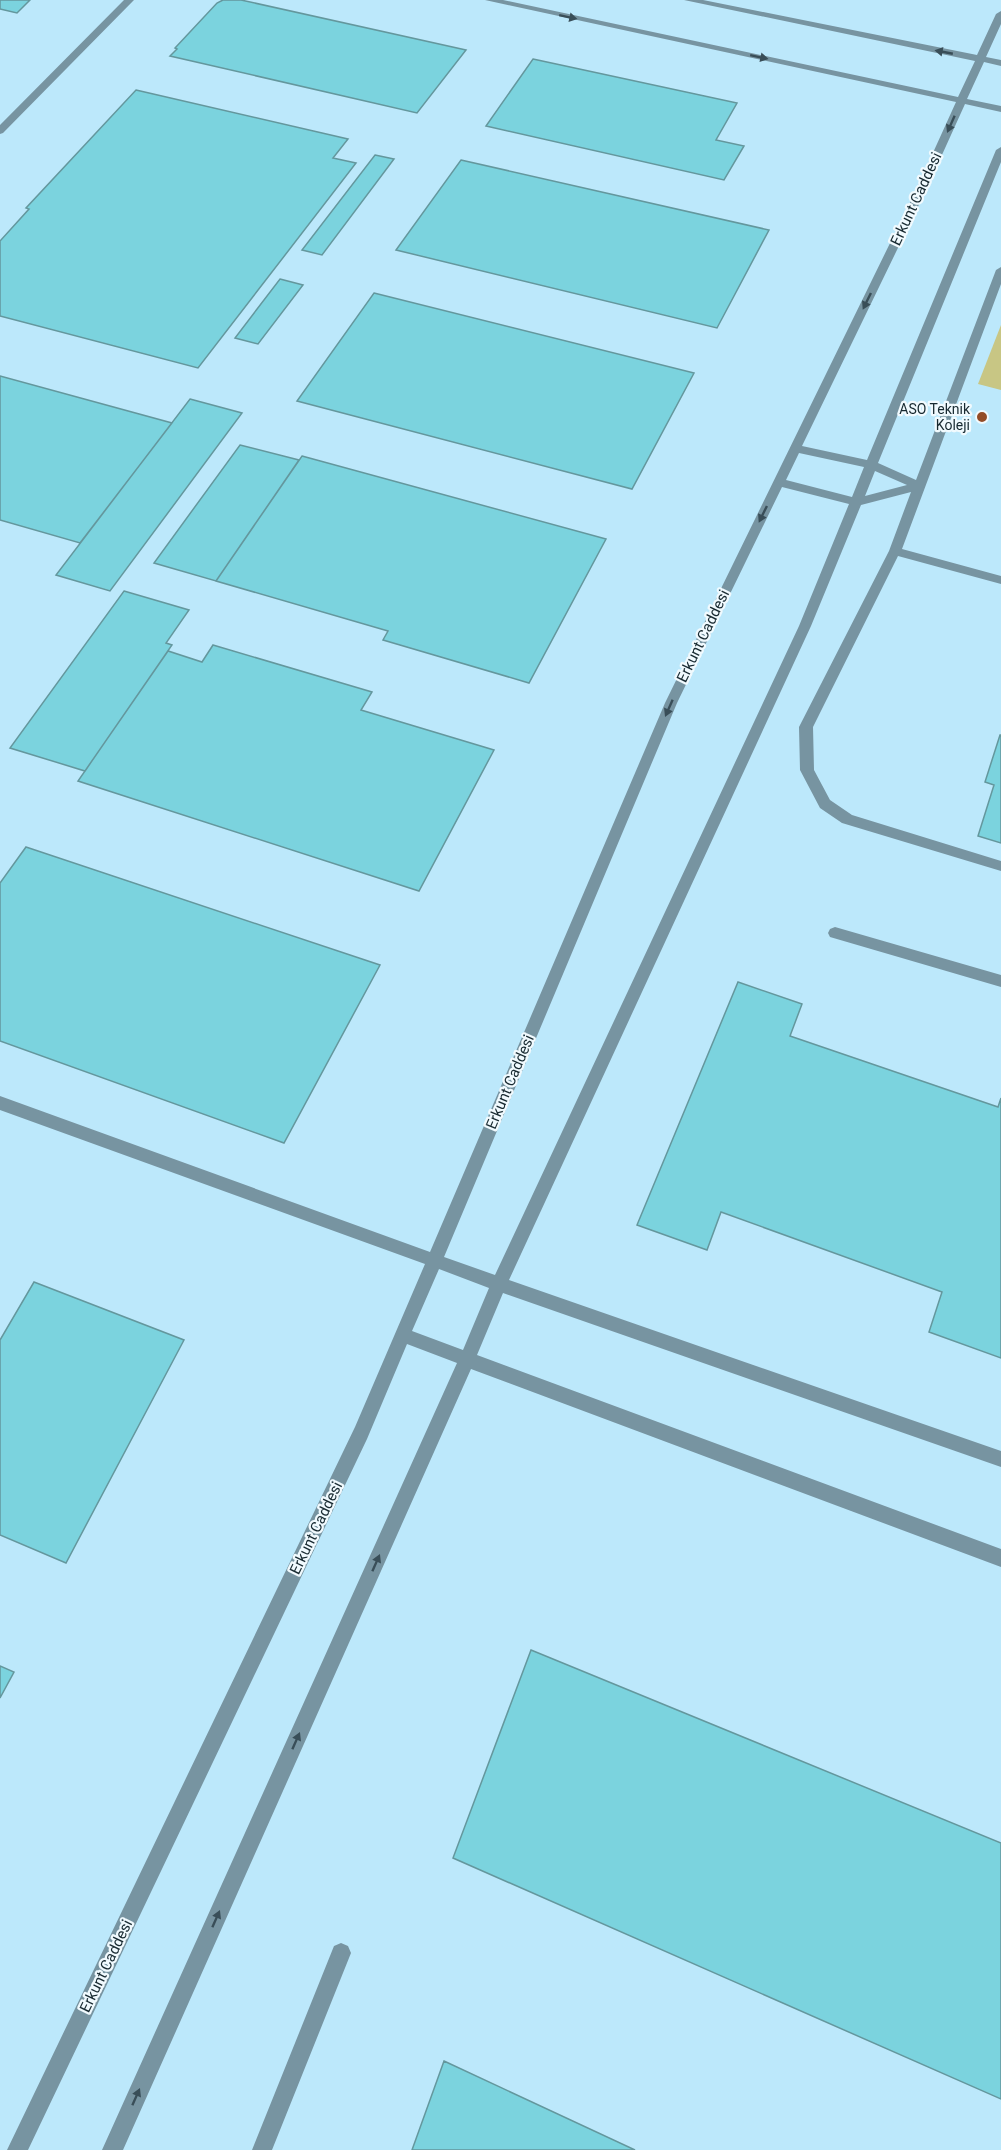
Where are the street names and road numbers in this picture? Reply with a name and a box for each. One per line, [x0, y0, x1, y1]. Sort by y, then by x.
street label: Erkunt Caddesi [887, 150, 945, 248]
street label: Erkunt Caddesi [673, 587, 733, 685]
street label: Erkunt Caddesi [482, 1032, 538, 1132]
street label: Erkunt Caddesi [286, 1479, 346, 1577]
street label: Erkunt Caddesi [76, 1917, 136, 2015]

